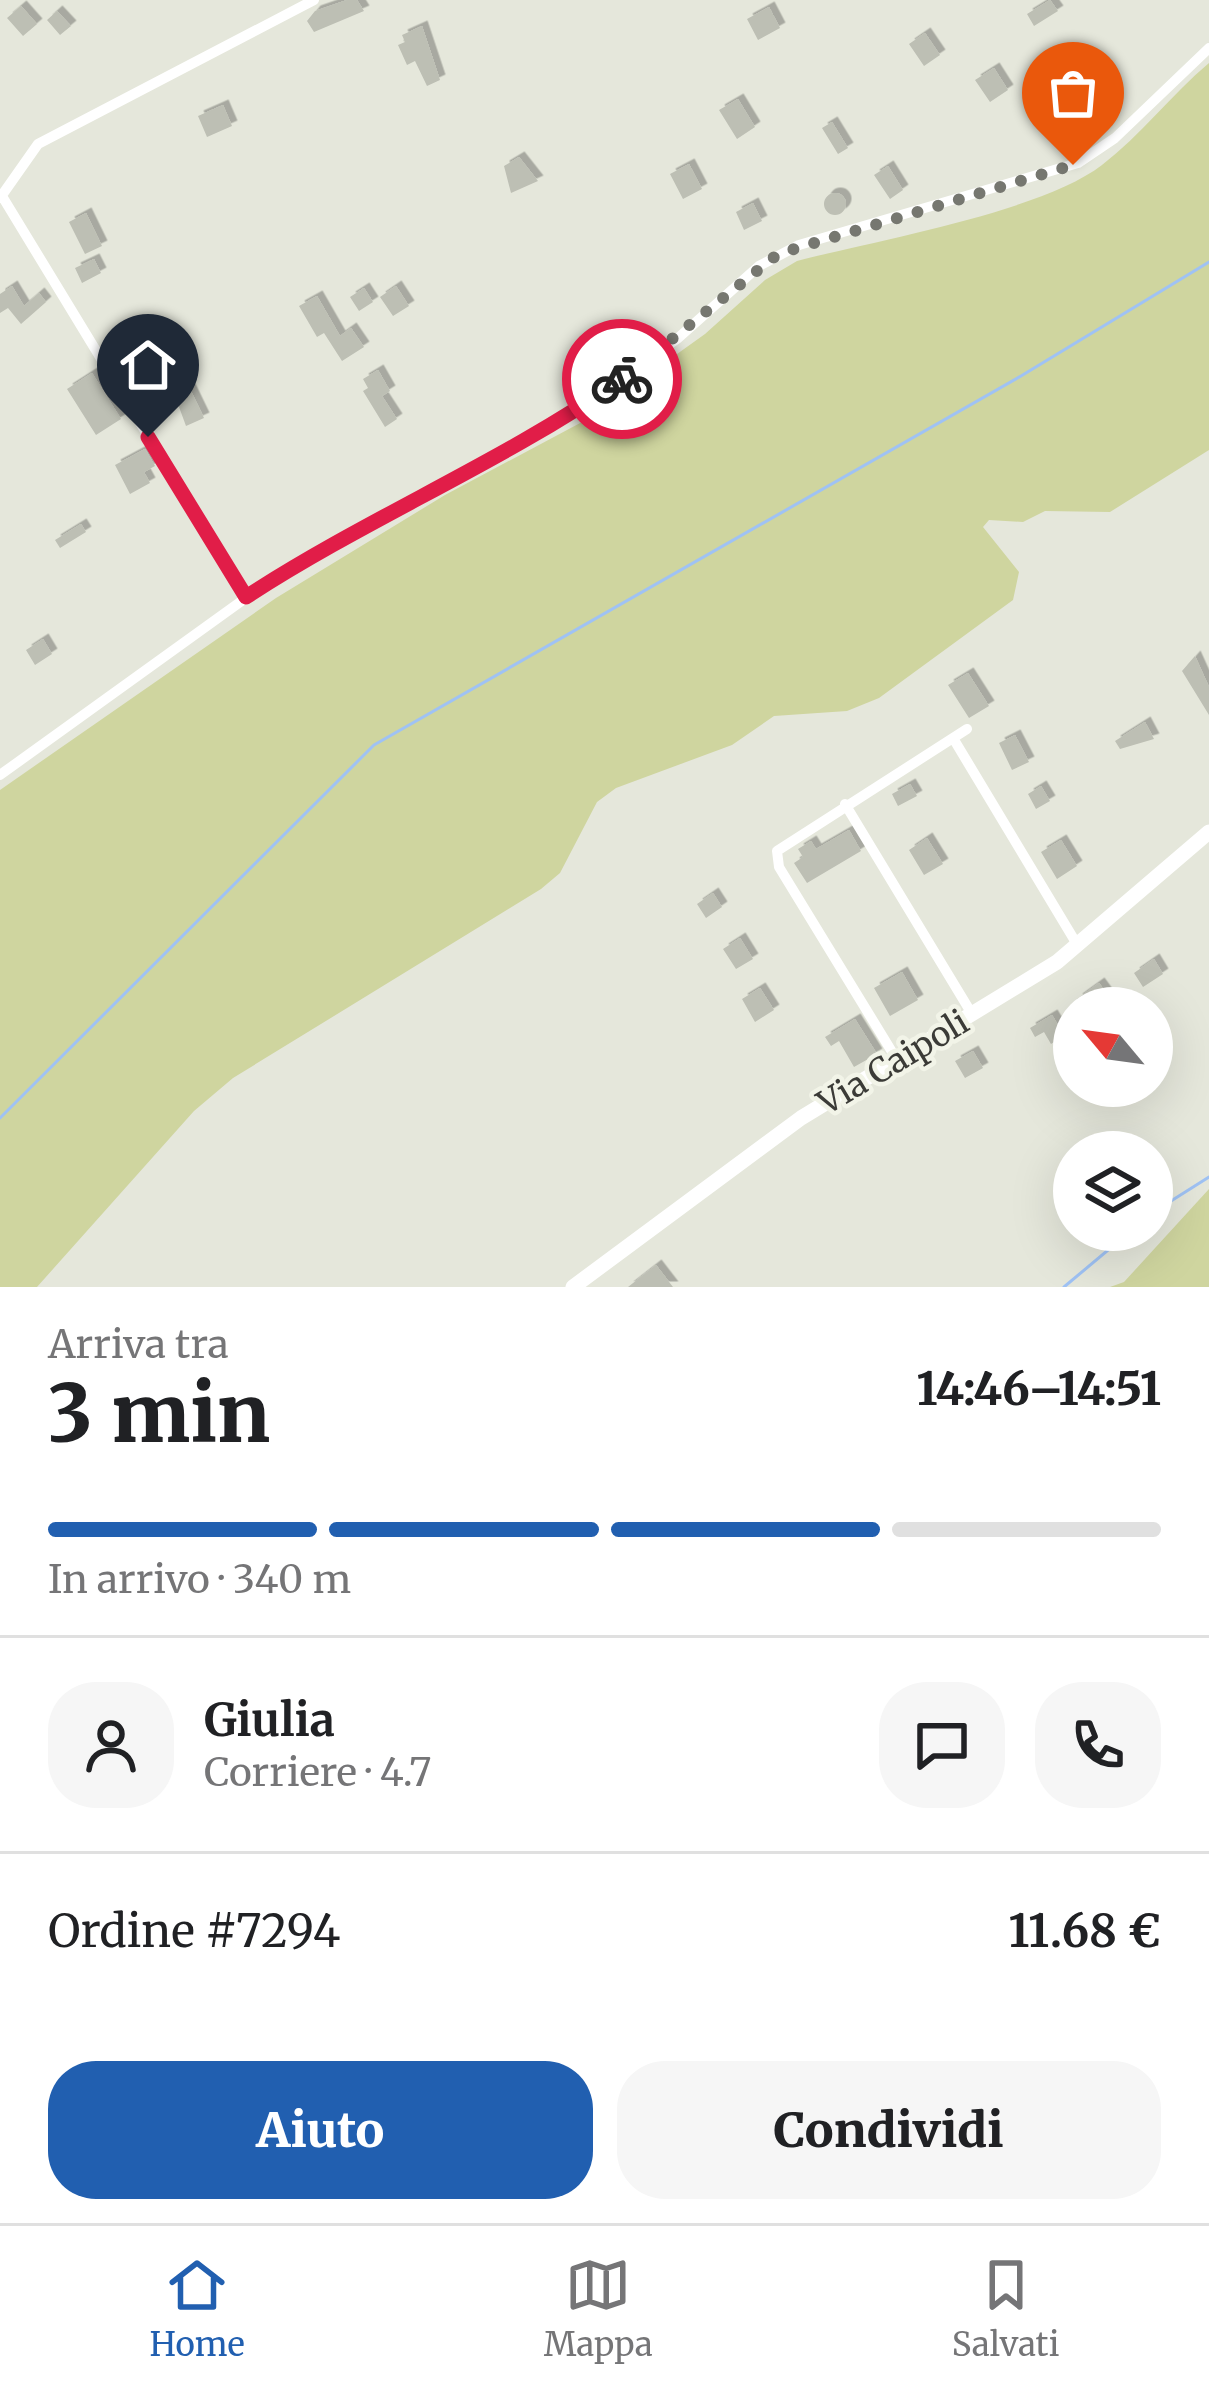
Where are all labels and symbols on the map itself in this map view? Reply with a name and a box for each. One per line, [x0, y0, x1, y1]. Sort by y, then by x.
pin [1022, 42, 1124, 165]
pin [97, 314, 199, 437]
courier [562, 319, 682, 439]
north arrow [1053, 987, 1173, 1107]
street label: Via Caipoli [810, 1001, 976, 1124]

